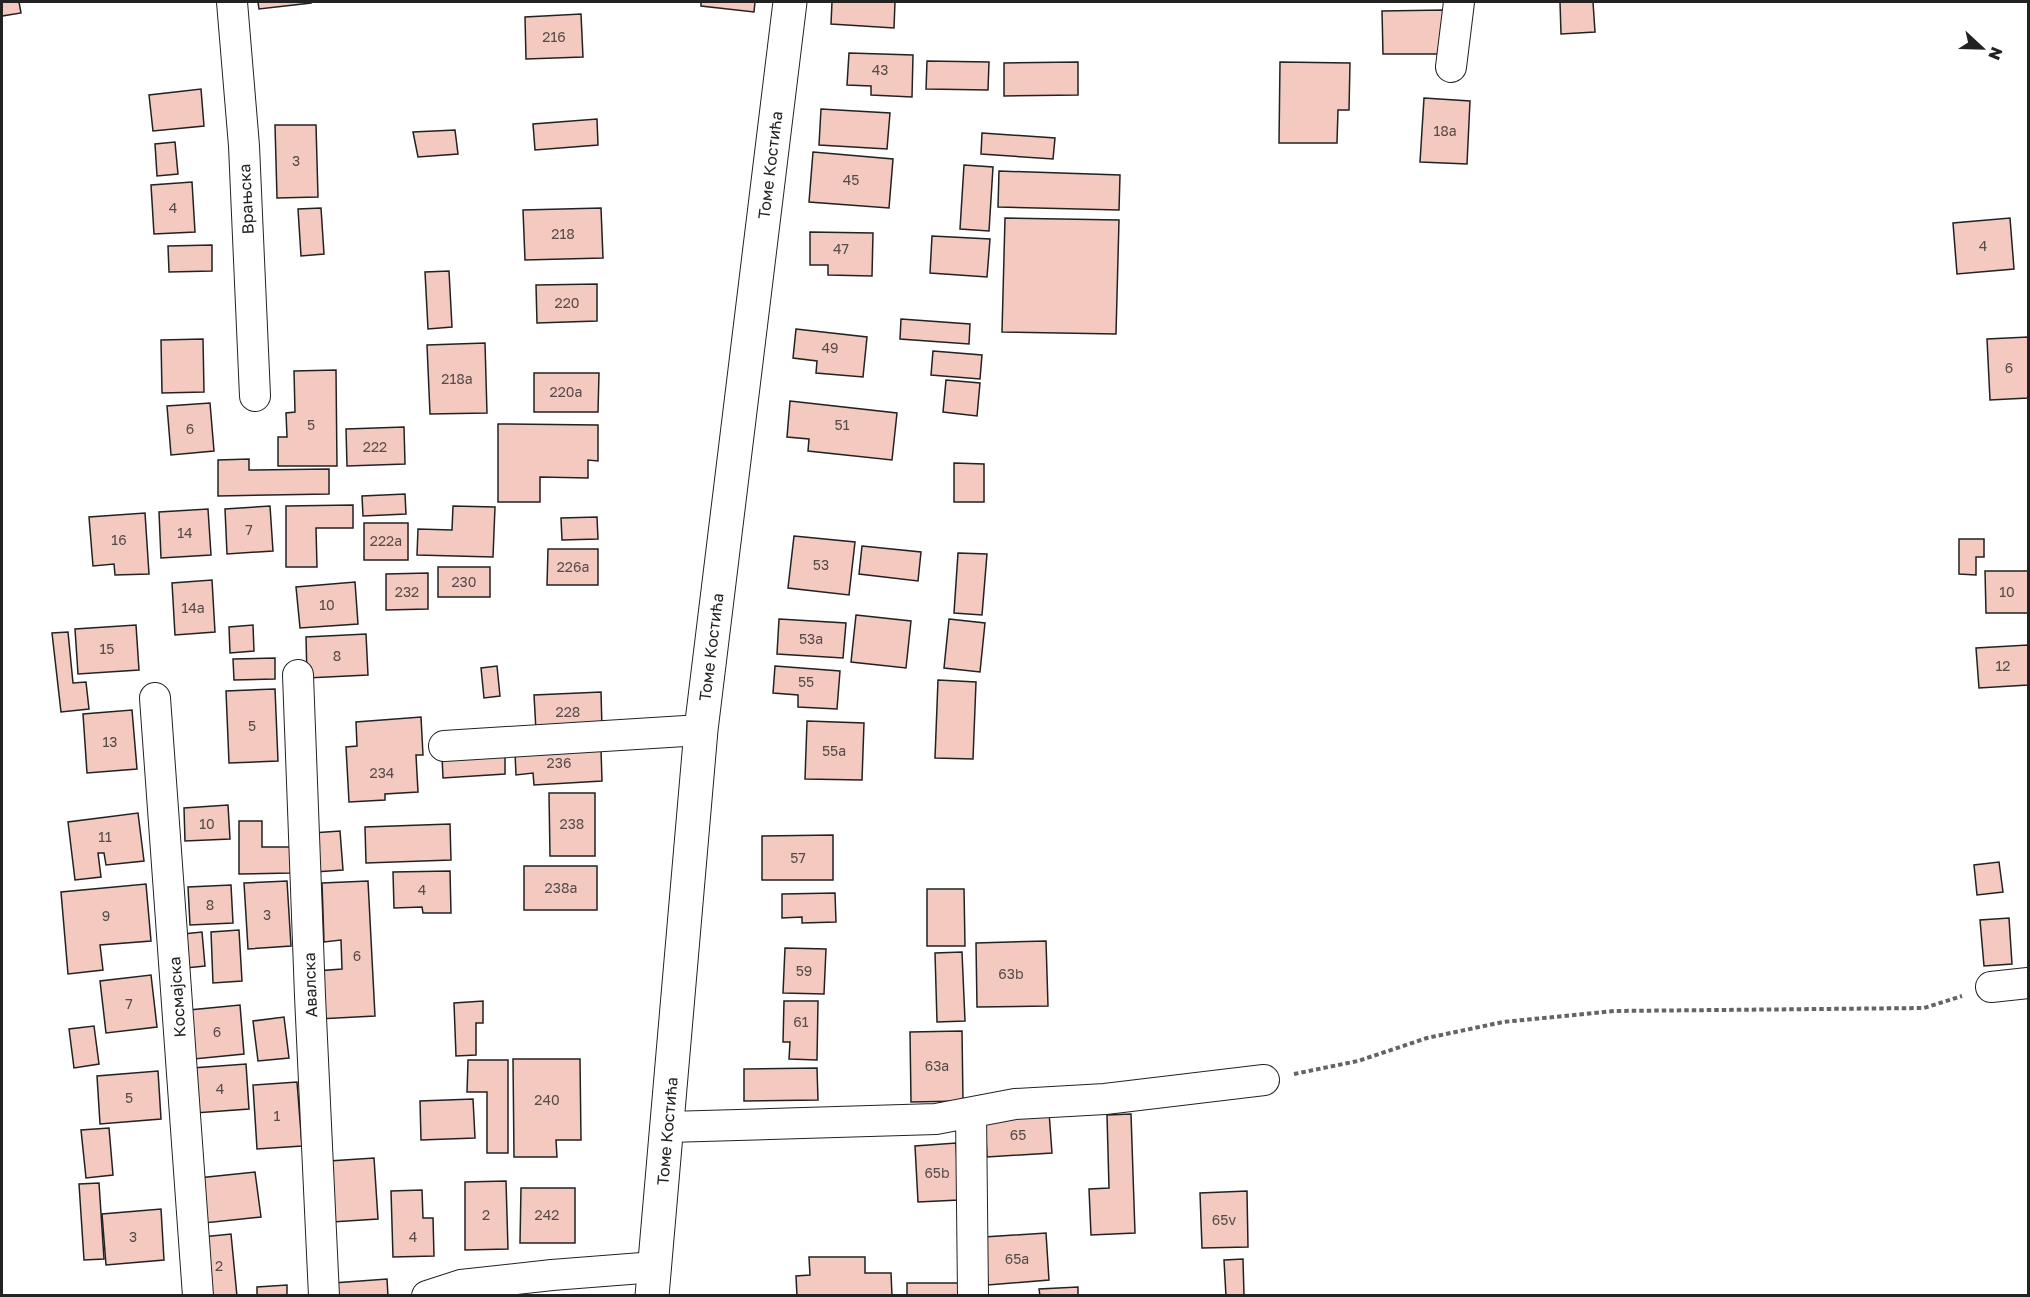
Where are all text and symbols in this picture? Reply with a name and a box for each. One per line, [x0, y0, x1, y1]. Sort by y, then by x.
north arrow [1952, 18, 2012, 78]
house number: 216 [542, 28, 566, 45]
text: N [1984, 44, 2007, 63]
house number: 43 [872, 61, 888, 78]
street label: Томе Костића [753, 110, 787, 220]
house number: 18a [1433, 122, 1457, 139]
house number: 3 [292, 152, 300, 169]
street label: Врањска [234, 163, 258, 235]
house number: 45 [843, 171, 859, 188]
house number: 4 [169, 199, 177, 216]
house number: 218 [551, 225, 575, 242]
house number: 4 [1979, 237, 1987, 254]
house number: 47 [833, 240, 849, 257]
house number: 220 [555, 294, 579, 311]
house number: 49 [821, 339, 839, 356]
house number: 6 [2005, 359, 2013, 376]
house number: 218a [441, 370, 473, 387]
house number: 220a [550, 383, 582, 400]
house number: 5 [307, 416, 315, 433]
house number: 51 [835, 416, 850, 433]
house number: 6 [186, 420, 194, 437]
house number: 222 [363, 438, 387, 455]
house number: 7 [245, 521, 253, 538]
house number: 14 [177, 524, 193, 541]
house number: 16 [111, 531, 127, 548]
house number: 222a [370, 532, 402, 549]
house number: 53 [813, 556, 829, 573]
house number: 226a [557, 558, 589, 575]
house number: 230 [452, 573, 477, 590]
house number: 232 [395, 583, 419, 600]
house number: 10 [1999, 583, 2015, 600]
street label: Томе Костића [694, 592, 728, 702]
house number: 10 [319, 596, 335, 613]
house number: 14a [181, 599, 205, 616]
house number: 53a [799, 630, 823, 647]
house number: 15 [100, 640, 114, 657]
house number: 8 [333, 647, 341, 664]
house number: 12 [1996, 657, 2010, 674]
house number: 55 [798, 673, 814, 690]
house number: 228 [556, 703, 580, 720]
house number: 5 [248, 717, 256, 734]
house number: 13 [103, 733, 117, 750]
house number: 55a [822, 742, 846, 759]
house number: 236 [547, 754, 571, 771]
house number: 234 [370, 764, 394, 781]
house number: 10 [199, 815, 215, 832]
house number: 238 [560, 815, 584, 832]
house number: 11 [98, 828, 112, 845]
house number: 57 [790, 849, 806, 866]
house number: 238a [545, 879, 577, 896]
house number: 4 [418, 881, 426, 898]
house number: 8 [206, 896, 214, 913]
house number: 3 [263, 906, 271, 923]
house number: 9 [102, 907, 110, 924]
house number: 6 [353, 947, 361, 964]
street label: Авалска [299, 952, 321, 1018]
street label: Космајска [164, 956, 190, 1038]
house number: 59 [796, 962, 812, 979]
house number: 63b [998, 965, 1024, 982]
house number: 7 [125, 995, 133, 1012]
house number: 61 [793, 1013, 809, 1030]
house number: 6 [213, 1023, 221, 1040]
house number: 63a [925, 1057, 949, 1074]
street label: Томе Костића [652, 1076, 682, 1186]
house number: 4 [216, 1080, 224, 1097]
house number: 5 [125, 1089, 133, 1106]
house number: 240 [534, 1091, 560, 1108]
house number: 1 [274, 1107, 281, 1124]
house number: 65 [1010, 1126, 1026, 1143]
house number: 65b [924, 1164, 950, 1181]
house number: 2 [482, 1206, 490, 1223]
house number: 242 [535, 1206, 559, 1223]
house number: 65v [1212, 1211, 1236, 1228]
house number: 3 [129, 1228, 137, 1245]
house number: 4 [409, 1228, 417, 1245]
house number: 65a [1005, 1250, 1029, 1267]
house number: 2 [215, 1257, 223, 1274]

